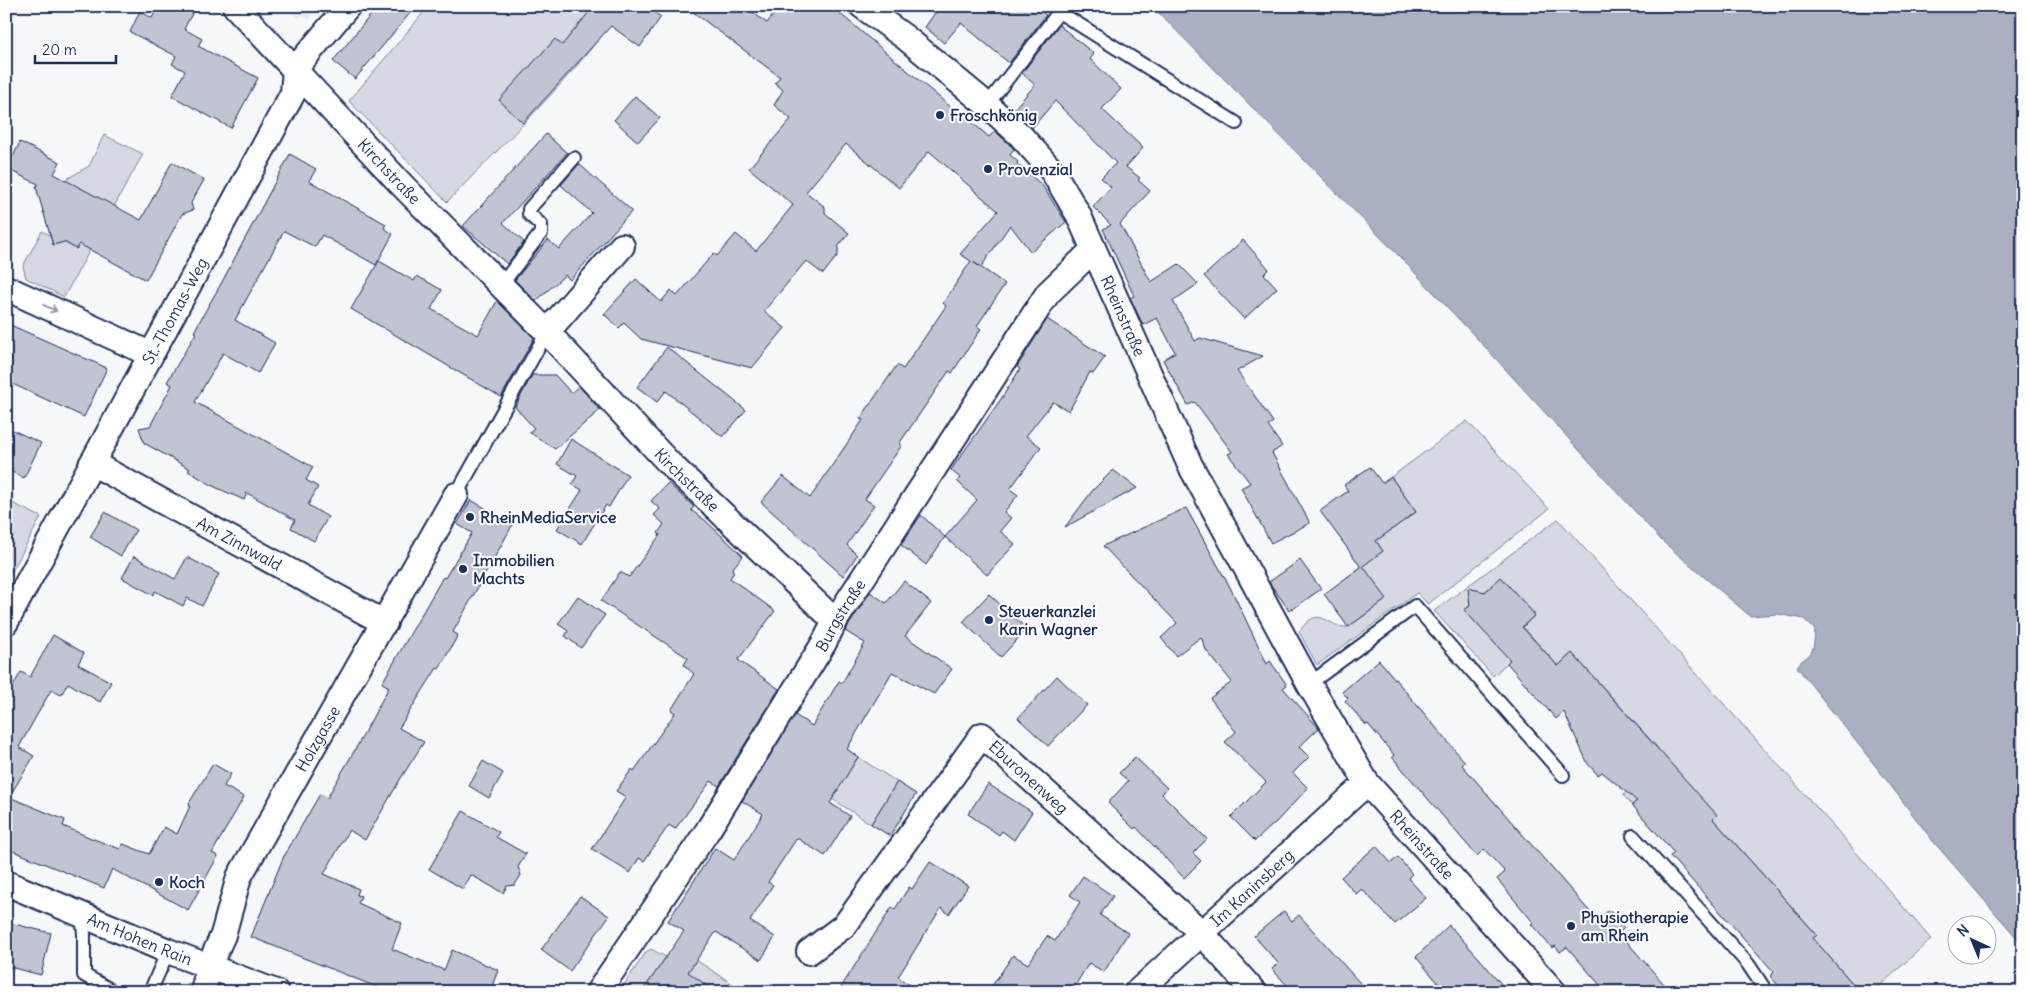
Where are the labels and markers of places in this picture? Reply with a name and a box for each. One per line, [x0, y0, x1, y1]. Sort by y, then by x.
place label: Froschkönig [950, 105, 1037, 126]
marker: Froschkönig [934, 109, 946, 121]
place label: Provenzial [998, 159, 1073, 179]
marker: Provenzial [982, 163, 994, 175]
place label: RheinMediaService [480, 507, 617, 527]
marker: RheinMediaService [464, 511, 476, 523]
place label: Immobilien Machts [473, 550, 554, 588]
marker: Immobilien Machts [457, 563, 469, 575]
place label: Steuerkanzlei Karin Wagner [999, 601, 1098, 640]
marker: Steuerkanzlei Karin Wagner [983, 614, 995, 626]
place label: Koch [169, 872, 205, 892]
marker: Koch [153, 876, 165, 888]
place label: Physiotherapie am Rhein [1581, 907, 1689, 945]
marker: Physiotherapie am Rhein [1565, 920, 1577, 932]

